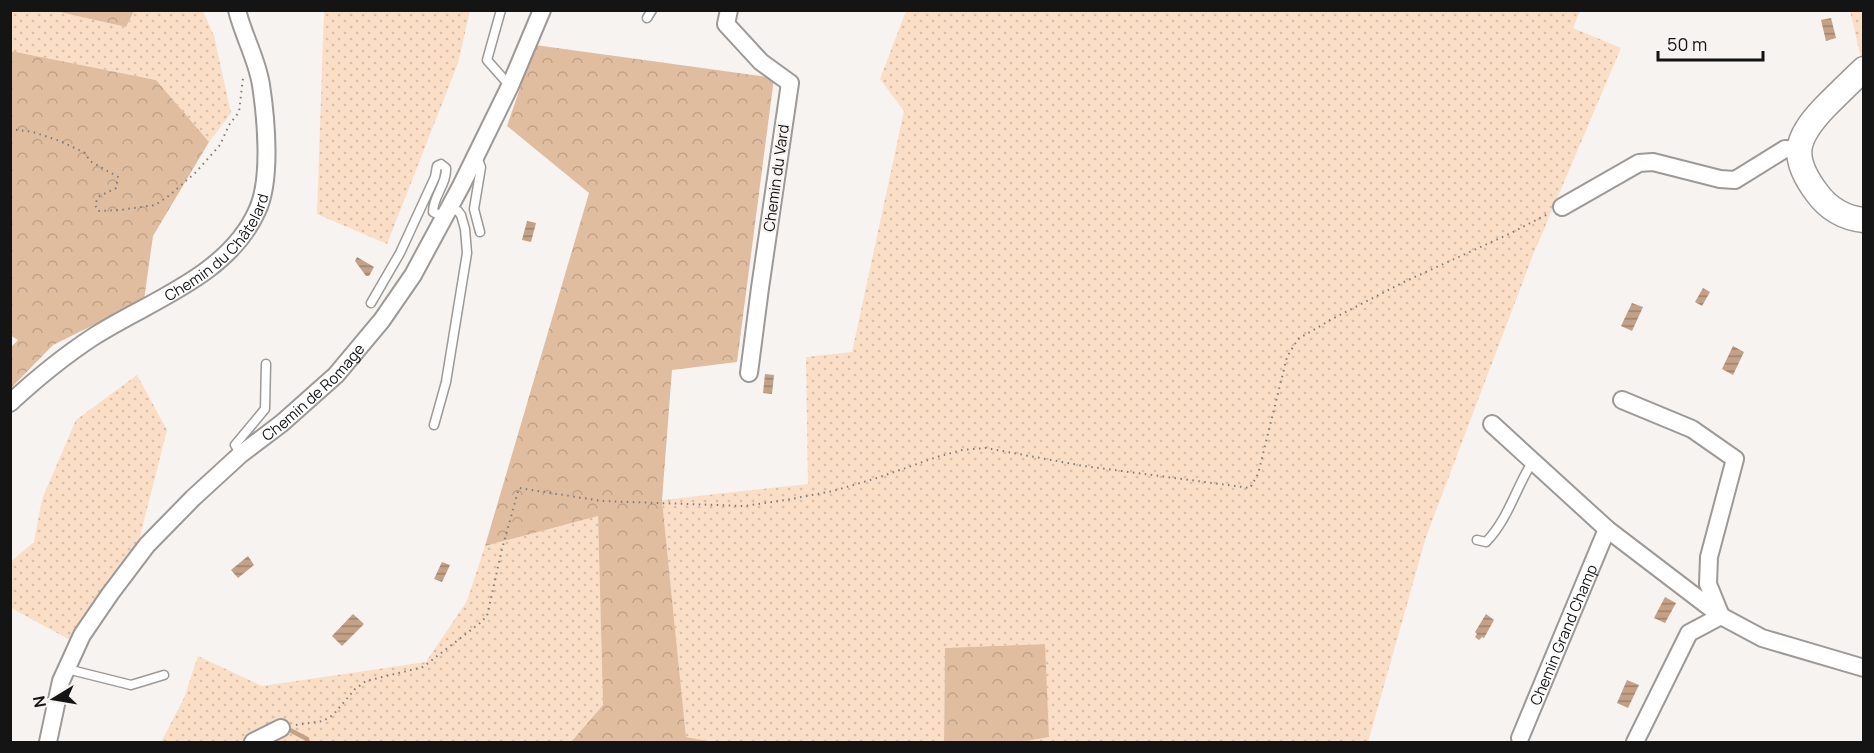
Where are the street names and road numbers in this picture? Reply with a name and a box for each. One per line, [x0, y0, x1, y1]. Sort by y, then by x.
street label: Chemin du Vard [758, 123, 794, 233]
street label: Chemin du Châtelard [160, 191, 273, 306]
street label: Chemin de Romage [257, 339, 369, 445]
street label: Chemin Grand Champ [1524, 561, 1602, 708]

